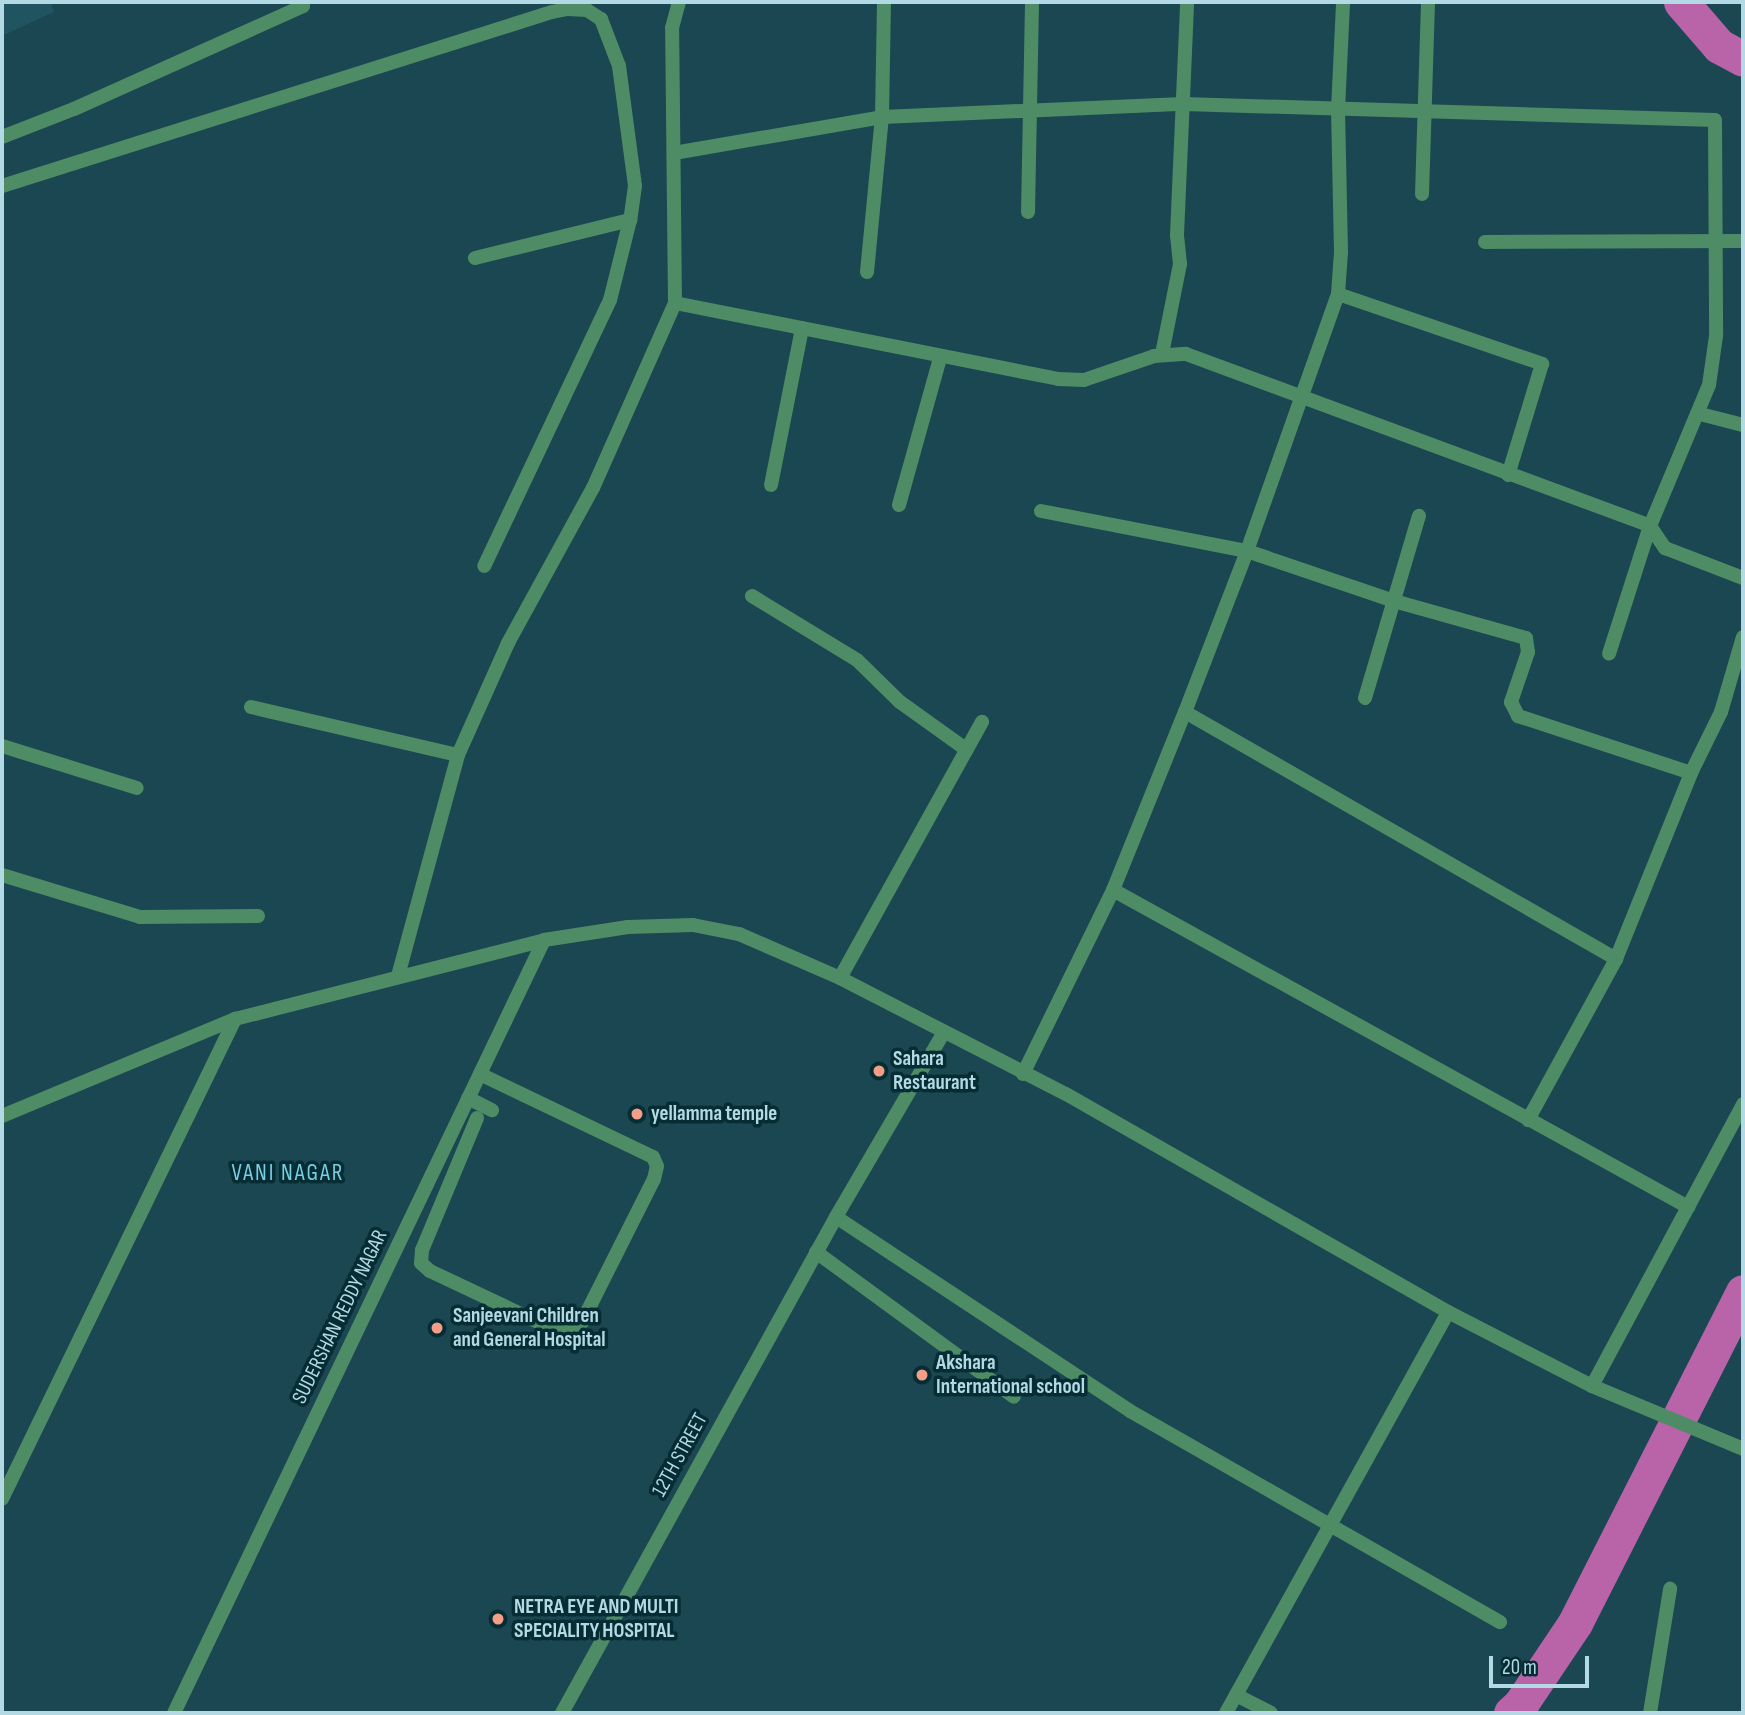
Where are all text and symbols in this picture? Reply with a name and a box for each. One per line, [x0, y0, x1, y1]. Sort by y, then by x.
place label: Sahara Restaurant [893, 1046, 976, 1096]
marker: Sahara Restaurant [871, 1063, 887, 1079]
place label: yellamma temple [651, 1101, 777, 1127]
marker: yellamma temple [629, 1106, 645, 1122]
district label: VANI NAGAR [233, 1159, 343, 1187]
street label: SUDERSHAN REDDY NAGAR [287, 1226, 393, 1408]
place label: Sanjeevani Children and General Hospital [453, 1303, 606, 1353]
marker: Sanjeevani Children and General Hospital [427, 1318, 447, 1338]
place label: Akshara International school [936, 1350, 1085, 1400]
marker: Akshara International school [914, 1367, 930, 1383]
street label: 12TH STREET [647, 1409, 713, 1501]
place label: NETRA EYE AND MULTI SPECIALITY HOSPITAL [514, 1594, 678, 1644]
marker: NETRA EYE AND MULTI SPECIALITY HOSPITAL [488, 1609, 508, 1629]
scale bar [1493, 1642, 1593, 1686]
text: 20 m [1502, 1655, 1537, 1680]

